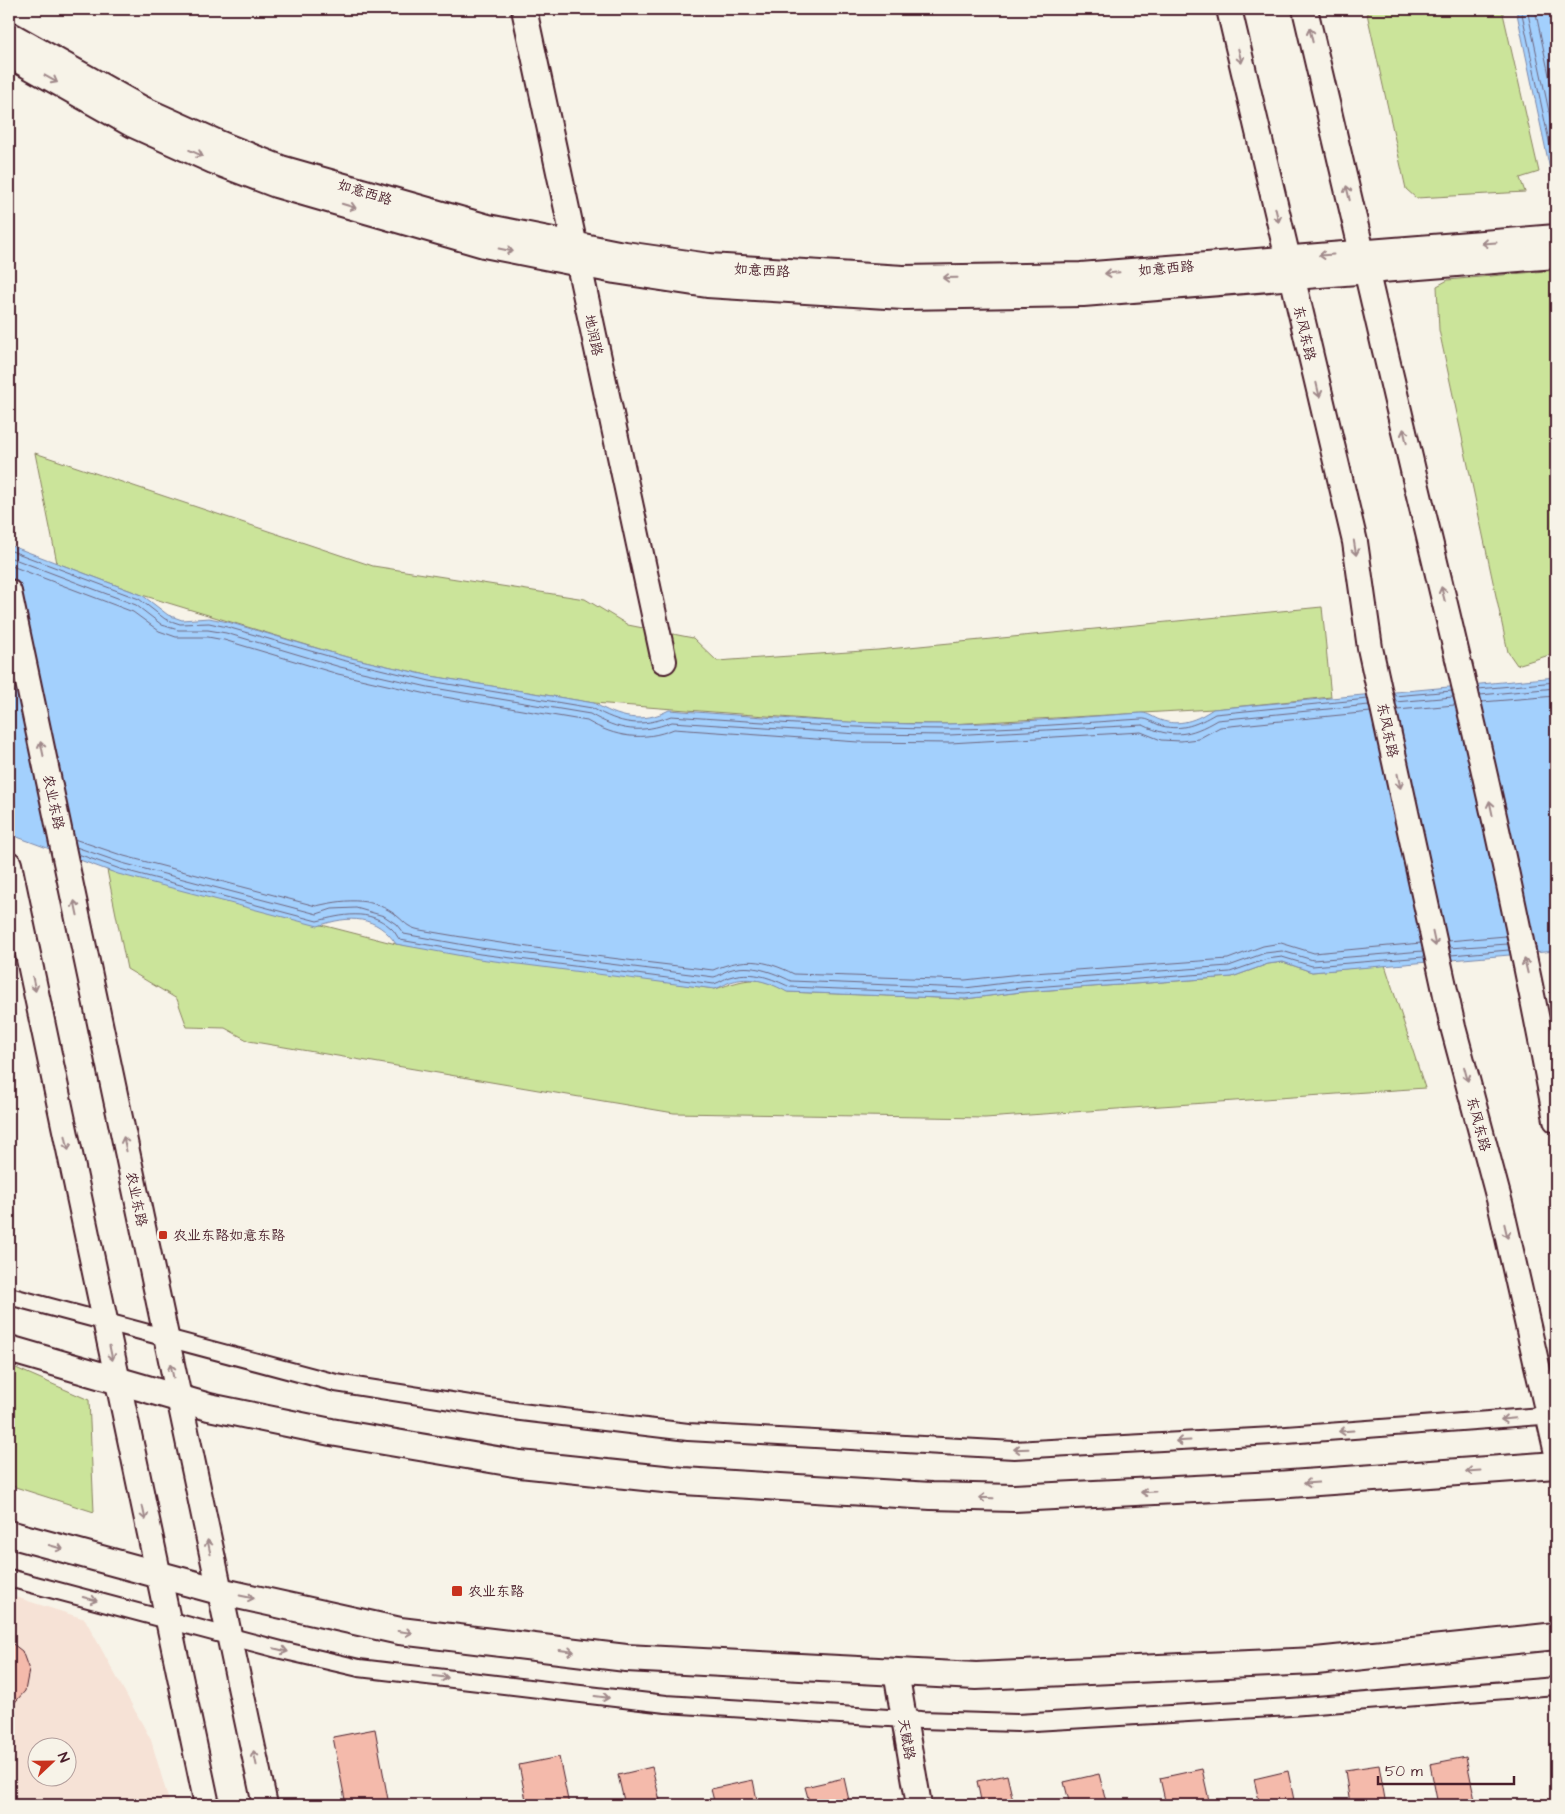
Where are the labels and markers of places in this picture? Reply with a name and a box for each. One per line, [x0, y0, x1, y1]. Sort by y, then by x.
place label: 农业东路如意东路 [173, 1226, 285, 1246]
marker: 农业东路如意东路 [157, 1229, 169, 1241]
place label: 农业东路 [468, 1582, 524, 1602]
marker: 农业东路 [450, 1584, 464, 1598]

